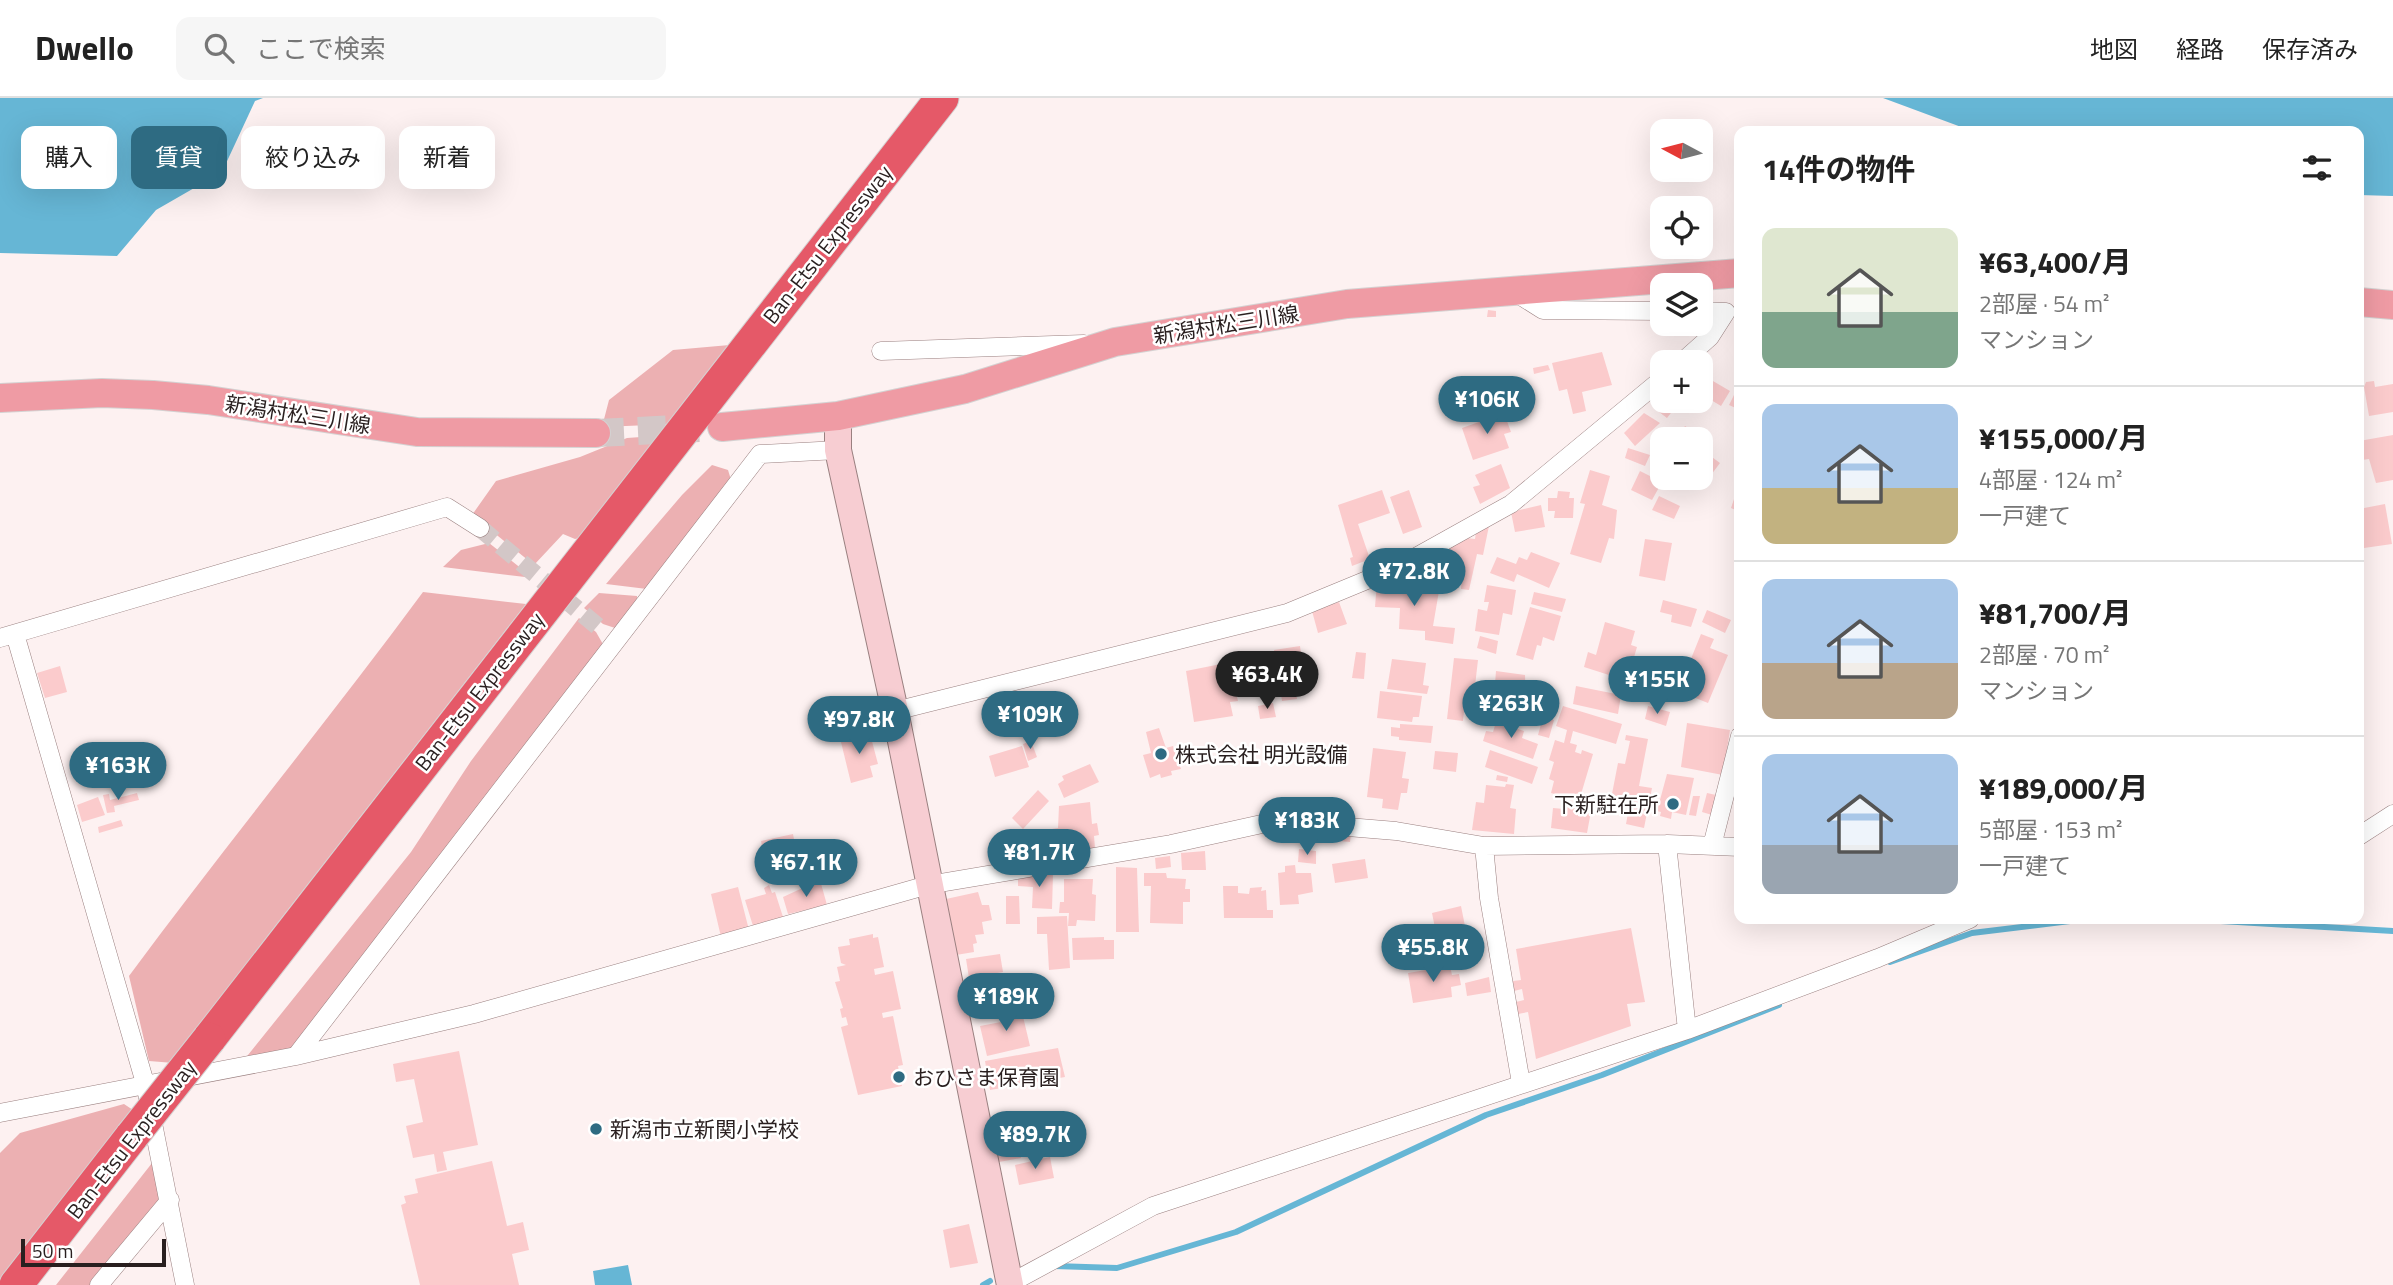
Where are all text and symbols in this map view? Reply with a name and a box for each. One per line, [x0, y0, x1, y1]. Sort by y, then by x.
search box [176, 17, 666, 80]
text: Dwello [35, 23, 134, 73]
icon: search [200, 29, 238, 67]
text: ここで検索 [256, 29, 386, 68]
text: 地図 [2090, 31, 2138, 67]
text: 経路 [2176, 31, 2224, 67]
text: 保存済み [2262, 31, 2358, 67]
north arrow [1650, 119, 1713, 182]
map controls [1650, 119, 1713, 490]
chip: 購入 [21, 126, 117, 189]
chip: 賃貸 [131, 126, 227, 189]
chip: 絞り込み [241, 126, 385, 189]
chip: 新着 [399, 126, 495, 189]
text: 14件の物件 [1762, 146, 1916, 192]
icon: filters [2298, 149, 2336, 187]
street label: Ban-Etsu Expressway [755, 158, 899, 330]
button: locate [1650, 196, 1713, 259]
text: ¥63,400/月 [1979, 239, 2132, 285]
icon: home [1818, 256, 1902, 340]
button: layers [1650, 273, 1713, 336]
text: 2部屋 · 54 m² [1979, 286, 2109, 321]
street label: 新潟村松三川線 [1151, 297, 1301, 351]
text: マンション [1979, 322, 2094, 357]
button: + [1650, 350, 1713, 413]
pin: ¥106K [1438, 376, 1536, 436]
text: ¥106K [1454, 381, 1520, 416]
street label: 新潟村松三川線 [223, 387, 373, 441]
text: ¥155,000/月 [1979, 415, 2148, 461]
button: − [1650, 427, 1713, 490]
icon: home [1818, 432, 1902, 516]
text: 4部屋 · 124 m² [1979, 462, 2122, 497]
text: 一戸建て [1979, 498, 2071, 533]
pin: ¥72.8K [1357, 548, 1471, 608]
text: ¥72.8K [1378, 553, 1450, 588]
text: ¥81,700/月 [1979, 590, 2132, 636]
street label: Ban-Etsu Expressway [407, 605, 551, 777]
icon: home [1818, 607, 1902, 691]
text: 2部屋 · 70 m² [1979, 637, 2109, 672]
pin: ¥63.4K [1210, 652, 1324, 711]
text: ¥63.4K [1231, 656, 1303, 691]
pin: ¥155K [1608, 656, 1706, 716]
text: ¥155K [1624, 661, 1690, 696]
text: マンション [1979, 673, 2094, 708]
pin: ¥263K [1462, 680, 1560, 740]
text: ¥263K [1478, 685, 1544, 720]
pin: ¥109K [981, 692, 1079, 751]
pin: ¥97.8K [802, 696, 916, 756]
text: ¥109K [997, 696, 1063, 731]
text: ¥97.8K [823, 701, 895, 736]
place label: 株式会社 明光設備 [1175, 738, 1348, 770]
pin: ¥163K [69, 742, 167, 802]
marker: 株式会社 明光設備 [1153, 746, 1169, 762]
text: ¥163K [85, 747, 151, 782]
text: ¥189,000/月 [1979, 765, 2148, 811]
icon: home [1818, 782, 1902, 866]
place label: 下新駐在所 [1554, 788, 1659, 820]
marker: 下新駐在所 [1665, 796, 1681, 812]
pin: ¥183K [1258, 798, 1356, 857]
text: ¥183K [1274, 802, 1340, 837]
text: 5部屋 · 153 m² [1979, 812, 2122, 847]
pin: ¥81.7K [982, 830, 1096, 889]
text: ¥81.7K [1003, 834, 1075, 869]
pin: ¥67.1K [749, 840, 863, 899]
text: ¥67.1K [770, 844, 842, 879]
text: 一戸建て [1979, 848, 2071, 883]
pin: ¥55.8K [1376, 924, 1490, 984]
text: ¥55.8K [1397, 929, 1469, 964]
pin: ¥189K [957, 974, 1055, 1033]
text: ¥189K [973, 978, 1039, 1013]
street label: Ban-Etsu Expressway [59, 1053, 203, 1225]
place label: おひさま保育園 [913, 1061, 1060, 1093]
marker: おひさま保育園 [891, 1069, 907, 1085]
pin: ¥89.7K [978, 1112, 1092, 1171]
place label: 新潟市立新関小学校 [610, 1113, 799, 1145]
text: ¥89.7K [999, 1116, 1071, 1151]
marker: 新潟市立新関小学校 [588, 1121, 604, 1137]
scale bar [21, 1236, 166, 1268]
text: 50 m [32, 1236, 73, 1265]

